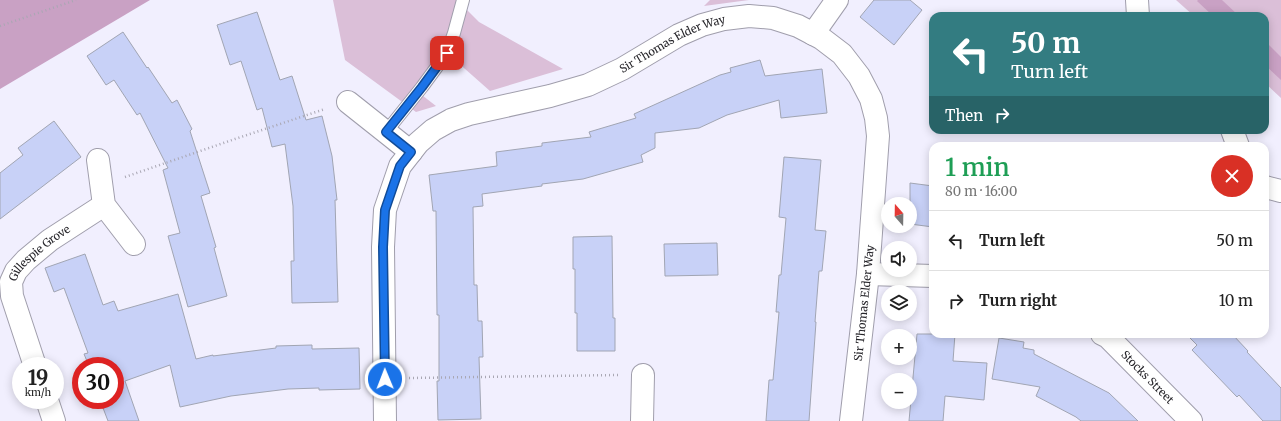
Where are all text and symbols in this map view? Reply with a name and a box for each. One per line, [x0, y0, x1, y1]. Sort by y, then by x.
street label: Sir Thomas Elder Way [617, 12, 727, 76]
text: 50 m [1011, 25, 1080, 61]
icon: left [945, 28, 997, 80]
pin [430, 36, 464, 70]
icon: arrive [436, 42, 458, 64]
text: Turn left [1011, 60, 1088, 83]
icon: right [991, 104, 1013, 126]
text: Then [945, 106, 983, 125]
text: 1 min [945, 152, 1010, 183]
button: close [1211, 155, 1253, 197]
text: 80 m · 16:00 [945, 183, 1017, 200]
north arrow [881, 197, 917, 233]
map controls [881, 197, 917, 409]
street label: Gillespie Grove [5, 222, 73, 283]
icon: left [945, 230, 967, 252]
text: Turn left [979, 231, 1045, 250]
text: 50 m [1216, 231, 1253, 250]
button: sound [881, 241, 917, 277]
street label: Sir Thomas Elder Way [851, 244, 877, 362]
button: layers [881, 285, 917, 321]
icon: right [945, 290, 967, 312]
text: Turn right [979, 291, 1057, 310]
text: 10 m [1219, 291, 1253, 310]
button: + [881, 329, 917, 365]
street label: Stocks Street [1118, 348, 1177, 407]
speed limit sign: 30 [72, 357, 124, 409]
position arrow [364, 358, 406, 400]
text: 19 [28, 365, 48, 390]
button: − [881, 373, 917, 409]
text: km/h [25, 386, 51, 399]

